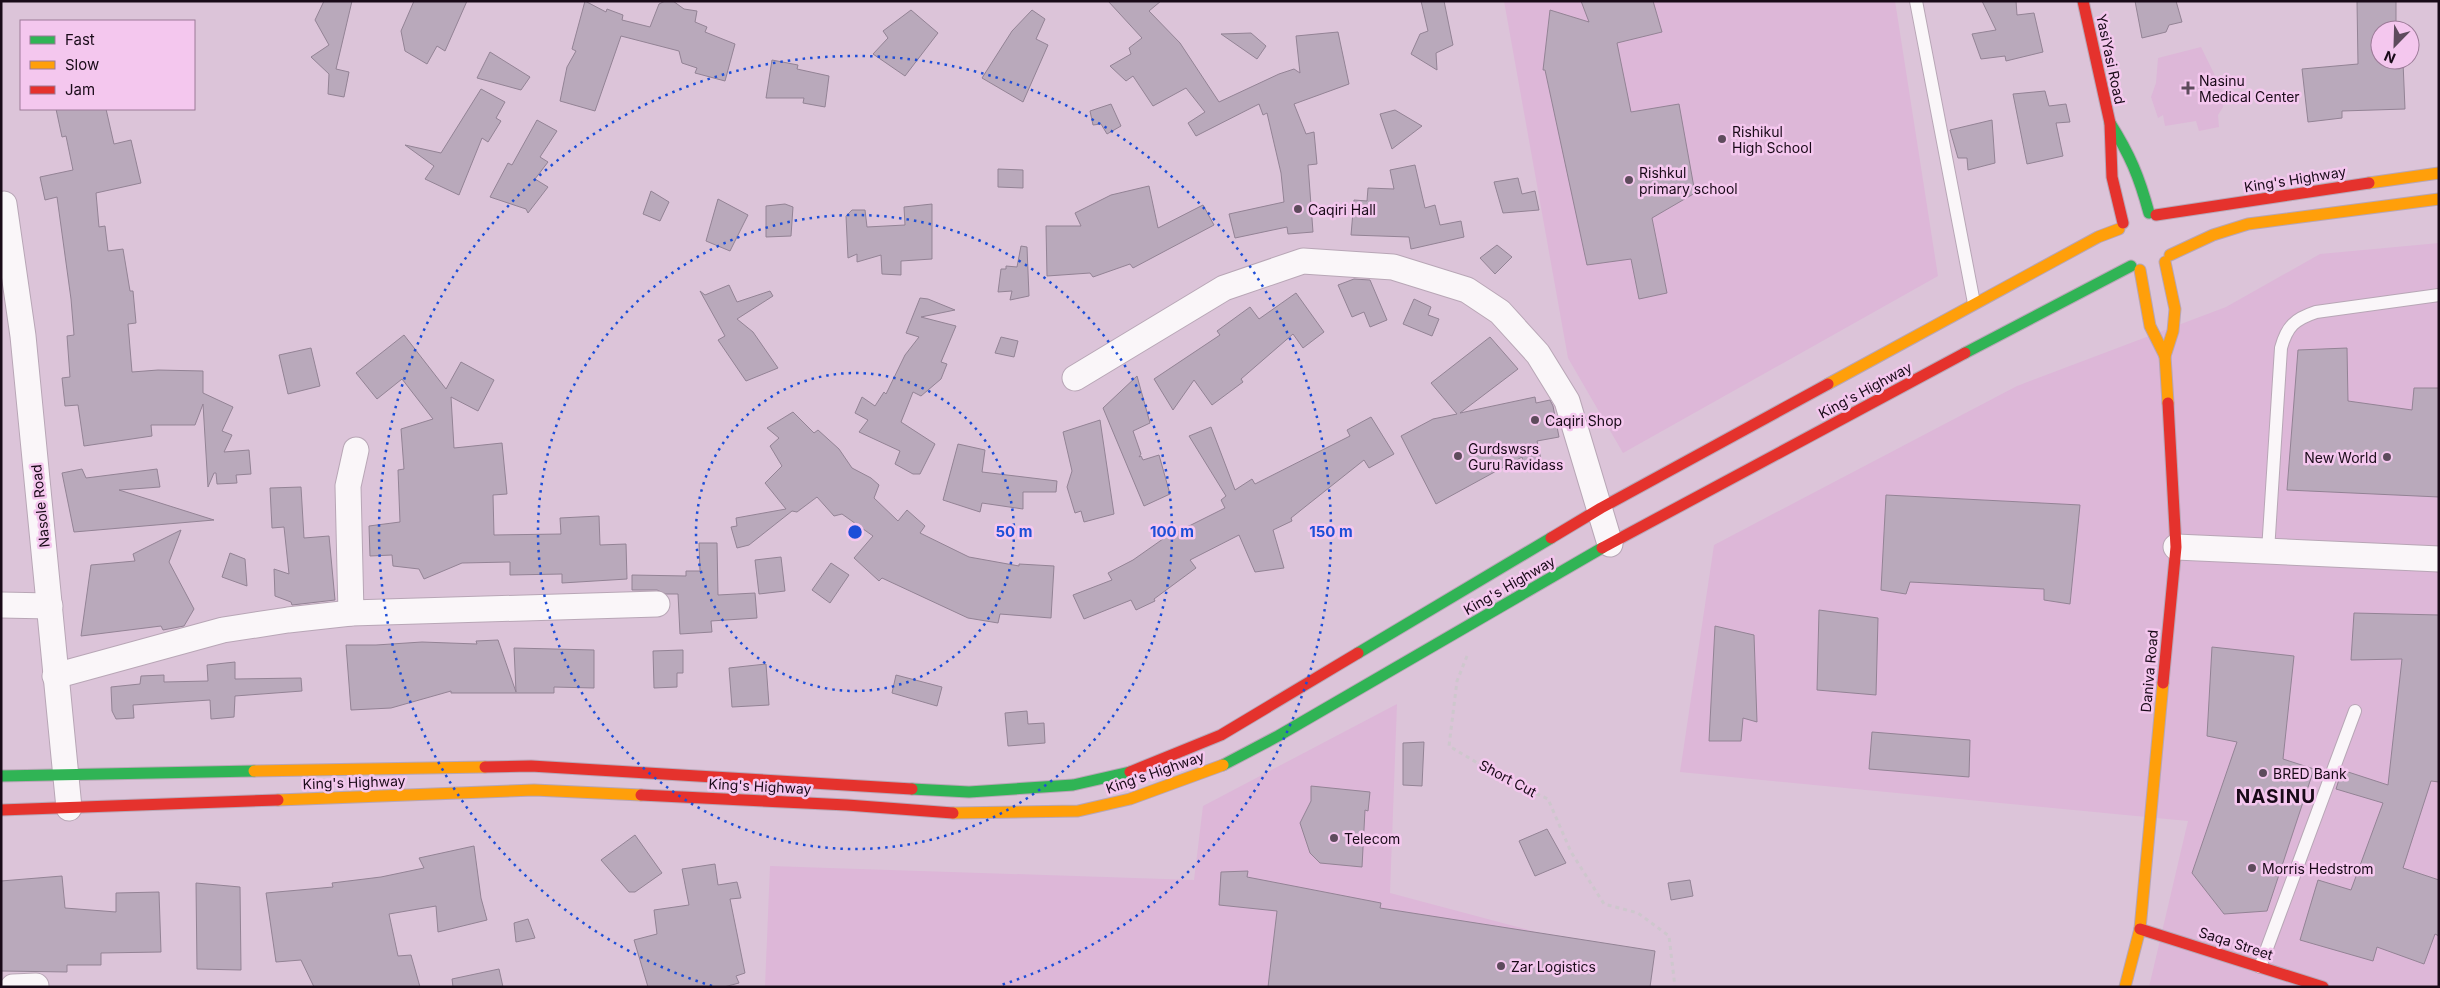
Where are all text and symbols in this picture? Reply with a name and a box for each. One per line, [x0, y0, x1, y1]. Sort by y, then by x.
street label: YasiYasi Road [2093, 12, 2129, 106]
legend [20, 20, 195, 110]
north arrow [2370, 20, 2420, 70]
text: Fast [65, 30, 95, 49]
text: N [2381, 48, 2398, 67]
text: Slow [65, 55, 99, 74]
place label: Nasinu Medical Center [2199, 72, 2300, 105]
text: Jam [65, 80, 95, 99]
marker: Nasinu Medical Center [2181, 81, 2195, 95]
place label: Rishikul High School [1732, 123, 1812, 156]
marker: Rishikul High School [1716, 133, 1728, 145]
street label: King's Highway [2243, 163, 2347, 195]
place label: Rishkul primary school [1639, 164, 1738, 197]
marker: Rishkul primary school [1623, 174, 1635, 186]
place label: Caqiri Hall [1308, 201, 1376, 218]
marker: Caqiri Hall [1292, 203, 1304, 215]
street label: King's Highway [1816, 358, 1915, 422]
place label: Caqiri Shop [1545, 412, 1622, 429]
marker: Caqiri Shop [1529, 414, 1541, 426]
place label: Gurdswsrs Guru Ravidass [1468, 440, 1563, 473]
place label: New World [2304, 449, 2377, 466]
marker: Gurdswsrs Guru Ravidass [1452, 450, 1464, 462]
marker: New World [2381, 451, 2393, 463]
street label: Nasole Road [27, 464, 53, 548]
text: 50 m [996, 522, 1032, 541]
text: 100 m [1150, 522, 1194, 541]
text: 150 m [1309, 522, 1353, 541]
centre of rings [846, 523, 864, 541]
street label: King's Highway [1460, 552, 1558, 618]
street label: Daniva Road [2137, 629, 2161, 713]
street label: King's Highway [1104, 747, 1207, 797]
street label: Short Cut [1476, 756, 1540, 800]
place label: BRED Bank [2273, 765, 2347, 782]
marker: BRED Bank [2257, 767, 2269, 779]
street label: King's Highway [302, 772, 406, 792]
street label: King's Highway [708, 775, 812, 797]
district label: NASINU [2236, 785, 2316, 808]
place label: Telecom [1344, 830, 1400, 847]
marker: Telecom [1328, 832, 1340, 844]
place label: Morris Hedstrom [2262, 860, 2374, 877]
marker: Morris Hedstrom [2246, 862, 2258, 874]
street label: Saqa Street [2197, 923, 2276, 963]
place label: Zar Logistics [1511, 958, 1596, 975]
marker: Zar Logistics [1495, 960, 1507, 972]

